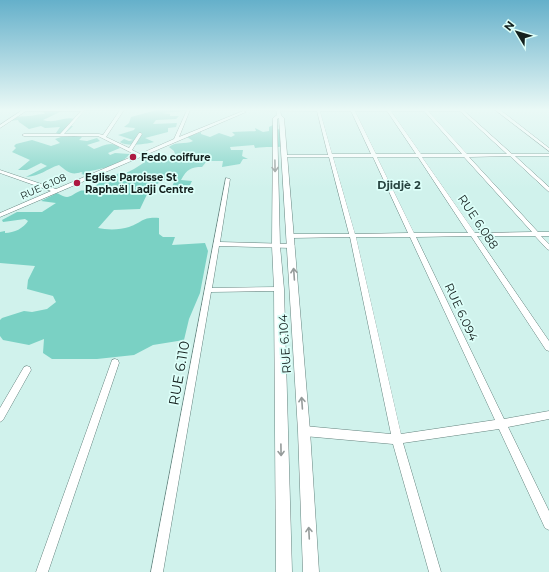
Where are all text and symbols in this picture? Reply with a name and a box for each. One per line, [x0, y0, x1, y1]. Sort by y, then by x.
north arrow [497, 12, 537, 52]
text: N [501, 18, 517, 34]
place label: Fedo coiffure [141, 151, 211, 164]
marker: Fedo coiffure [128, 152, 138, 162]
one-way arrow [271, 159, 279, 172]
street label: RUE 6.108 [18, 170, 68, 202]
place label: Eglise Paroisse St Raphaël Ladji Centre [85, 171, 194, 196]
marker: Eglise Paroisse St Raphaël Ladji Centre [72, 178, 82, 188]
district label: Djidjè 2 [377, 178, 421, 192]
street label: RUE 6.088 [455, 192, 502, 252]
one-way arrow [290, 268, 297, 281]
street label: RUE 6.094 [441, 280, 481, 343]
street label: RUE 6.104 [275, 314, 294, 374]
street label: RUE 6.110 [164, 339, 194, 407]
one-way arrow [299, 397, 306, 410]
one-way arrow [278, 443, 285, 456]
one-way arrow [306, 527, 313, 540]

